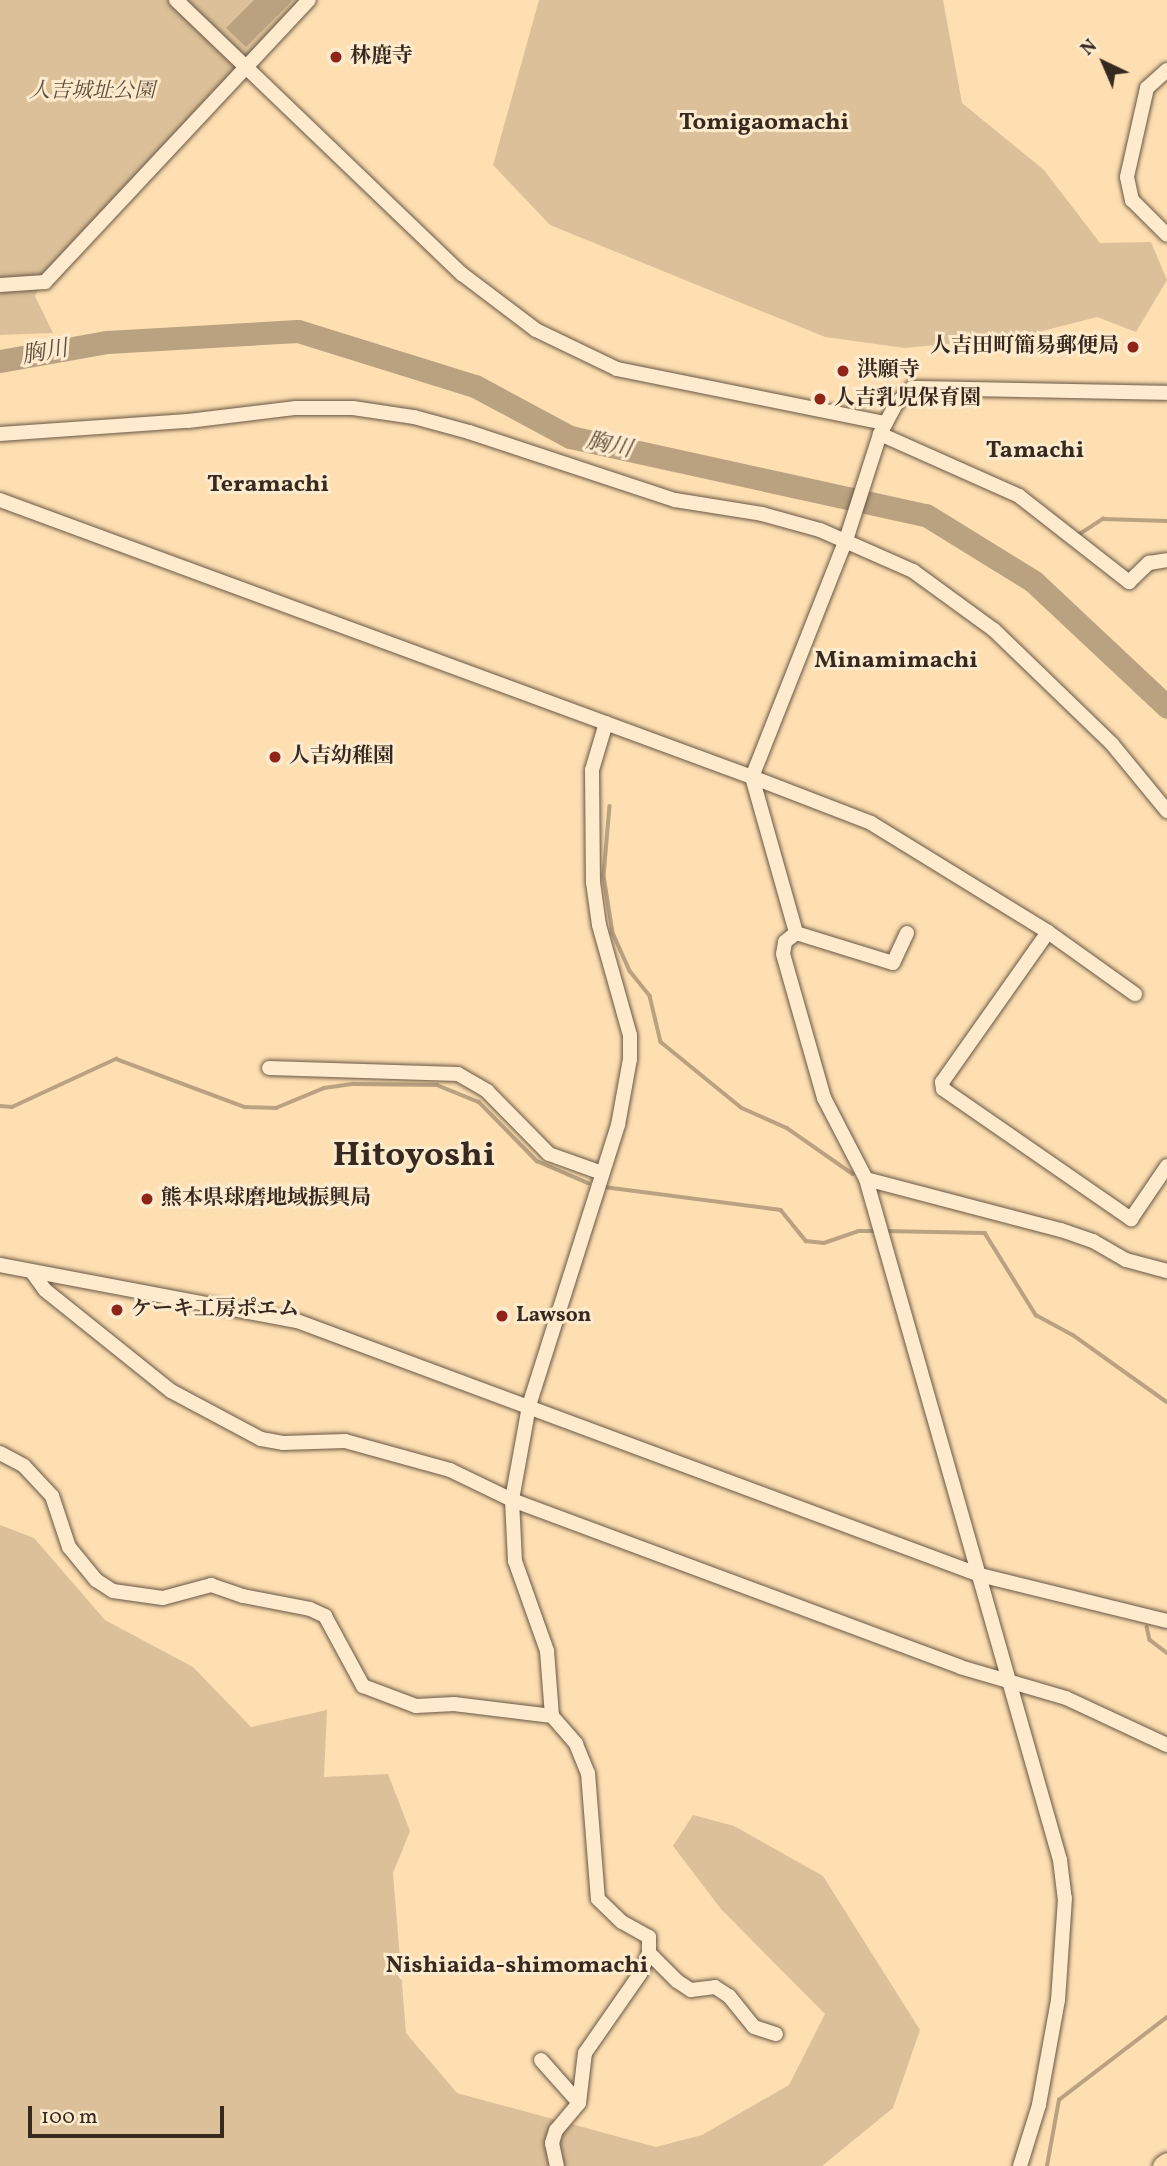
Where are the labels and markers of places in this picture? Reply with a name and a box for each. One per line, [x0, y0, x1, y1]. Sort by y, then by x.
place label: 林鹿寺 [350, 44, 413, 70]
marker: 林鹿寺 [328, 49, 344, 65]
place label: 人吉田町簡易郵便局 [930, 334, 1119, 360]
marker: 人吉田町簡易郵便局 [1125, 339, 1141, 355]
place label: 洪願寺 [857, 358, 920, 384]
marker: 洪願寺 [835, 363, 851, 379]
place label: 人吉乳児保育園 [834, 386, 981, 412]
marker: 人吉乳児保育園 [812, 391, 828, 407]
place label: 人吉幼稚園 [289, 744, 394, 770]
marker: 人吉幼稚園 [267, 749, 283, 765]
place label: 熊本県球磨地域振興局 [161, 1186, 371, 1212]
marker: 熊本県球磨地域振興局 [139, 1191, 155, 1207]
place label: ケーキ工房ポエム [131, 1297, 299, 1323]
marker: ケーキ工房ポエム [109, 1302, 125, 1318]
place label: Lawson [516, 1303, 591, 1329]
marker: Lawson [494, 1308, 510, 1324]

